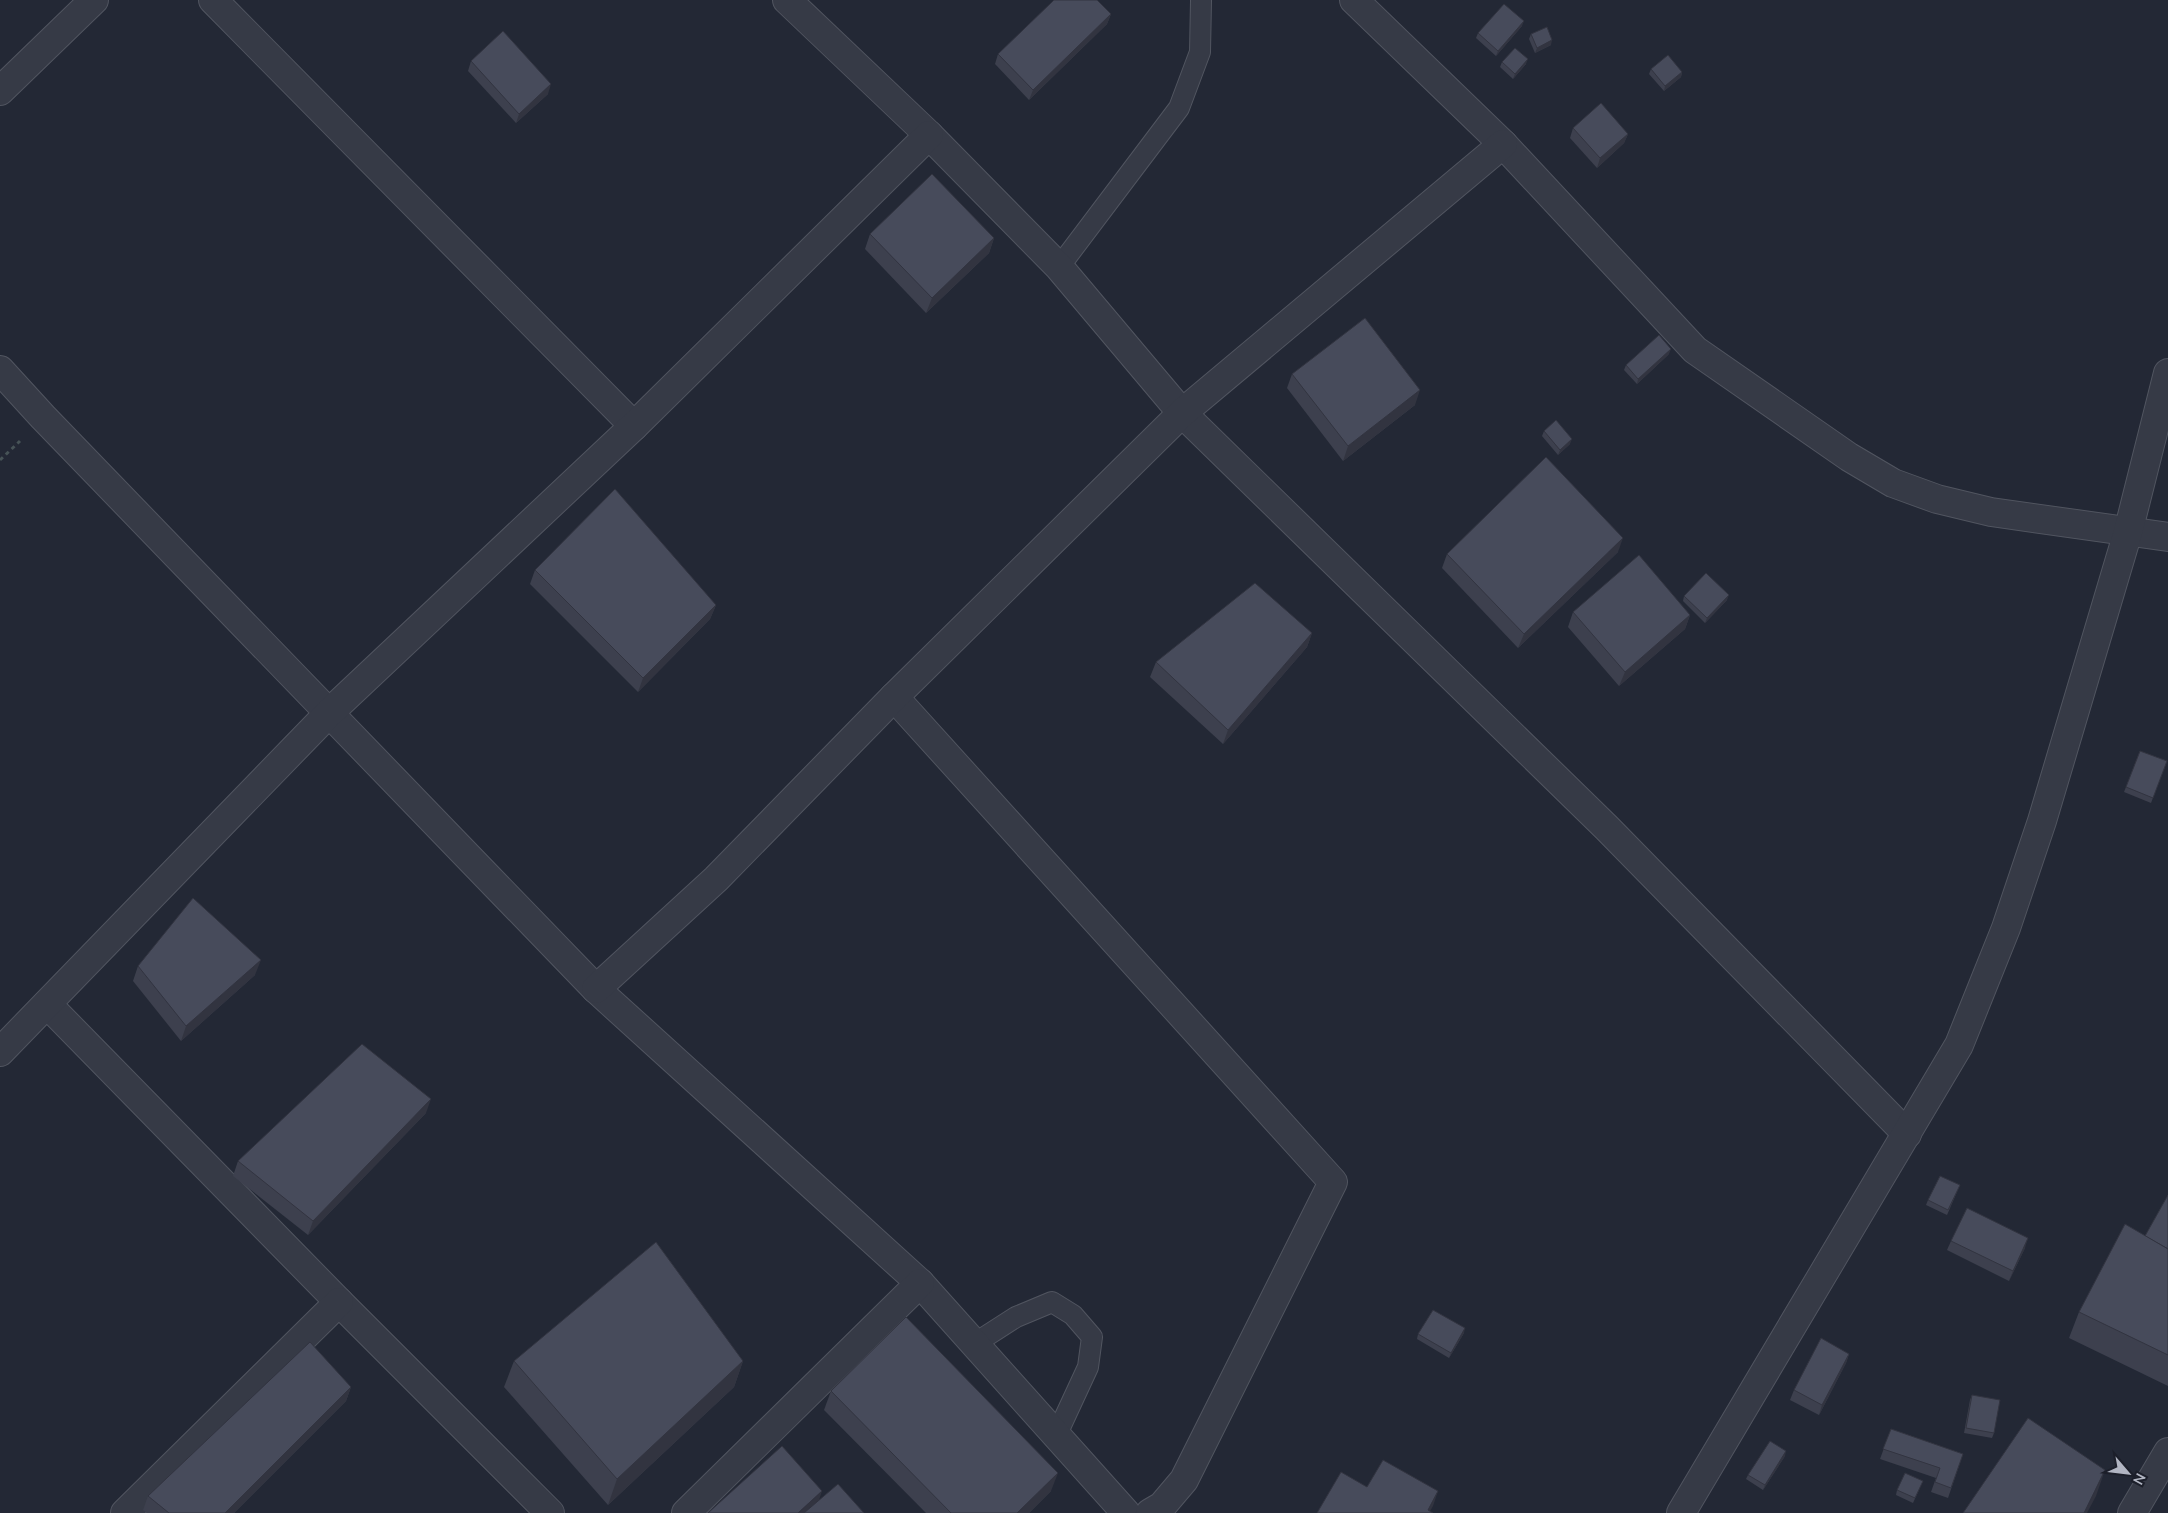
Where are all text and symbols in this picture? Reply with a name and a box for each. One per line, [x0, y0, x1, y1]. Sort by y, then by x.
north arrow [2103, 1448, 2153, 1498]
text: N [2129, 1470, 2150, 1488]

